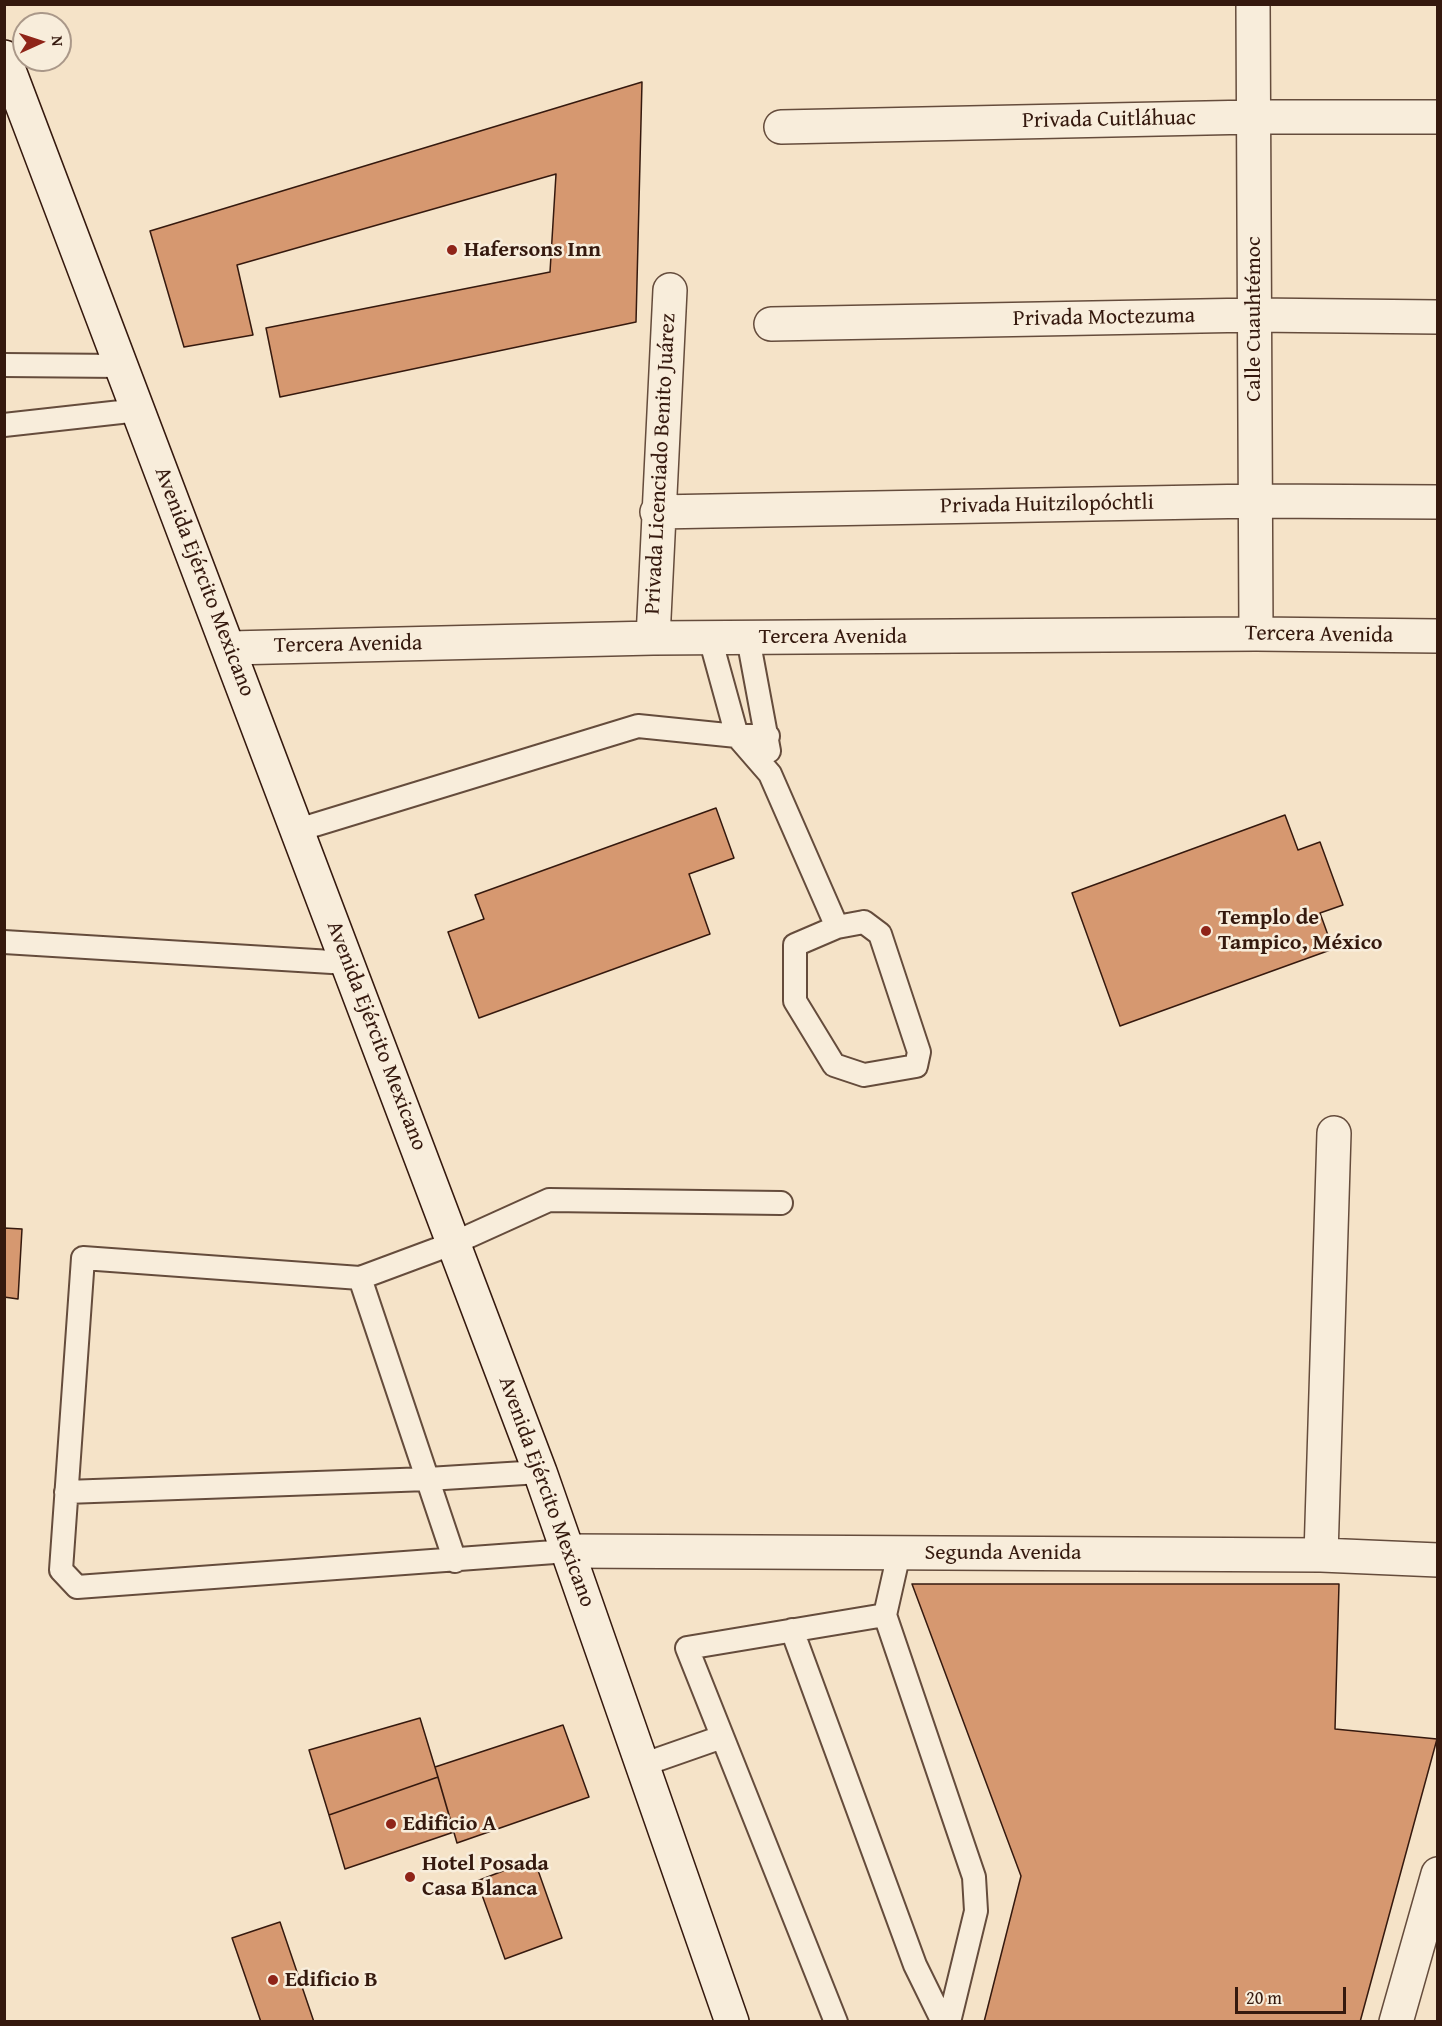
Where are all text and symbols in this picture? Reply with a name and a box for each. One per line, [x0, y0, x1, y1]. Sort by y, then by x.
north arrow [12, 12, 72, 72]
text: N [46, 35, 70, 47]
street label: Privada Cuitláhuac [1022, 105, 1196, 135]
street label: Calle Cuauhtémoc [1241, 236, 1267, 402]
place label: Hafersons Inn [464, 237, 601, 263]
marker: Hafersons Inn [445, 243, 459, 257]
street label: Privada Moctezuma [1013, 303, 1195, 333]
street label: Privada Licenciado Benito Juárez [640, 313, 682, 615]
street label: Avenida Ejército Mexicano [148, 464, 260, 700]
street label: Privada Huitzilopóchtli [940, 490, 1154, 520]
street label: Tercera Avenida [1245, 621, 1393, 649]
street label: Tercera Avenida [759, 624, 907, 650]
street label: Tercera Avenida [274, 631, 422, 659]
place label: Templo de Tampico, México [1218, 905, 1383, 956]
street label: Avenida Ejército Mexicano [320, 918, 432, 1154]
marker: Templo de Tampico, México [1199, 924, 1213, 938]
street label: Avenida Ejército Mexicano [492, 1373, 600, 1611]
street label: Segunda Avenida [925, 1540, 1081, 1566]
place label: Edificio A [403, 1811, 496, 1837]
marker: Edificio A [384, 1817, 398, 1831]
place label: Hotel Posada Casa Blanca [422, 1851, 549, 1903]
marker: Hotel Posada Casa Blanca [403, 1870, 417, 1884]
place label: Edificio B [285, 1967, 378, 1993]
marker: Edificio B [266, 1973, 280, 1987]
scale bar [1238, 1975, 1349, 2013]
text: 20 m [1246, 1984, 1282, 2011]

